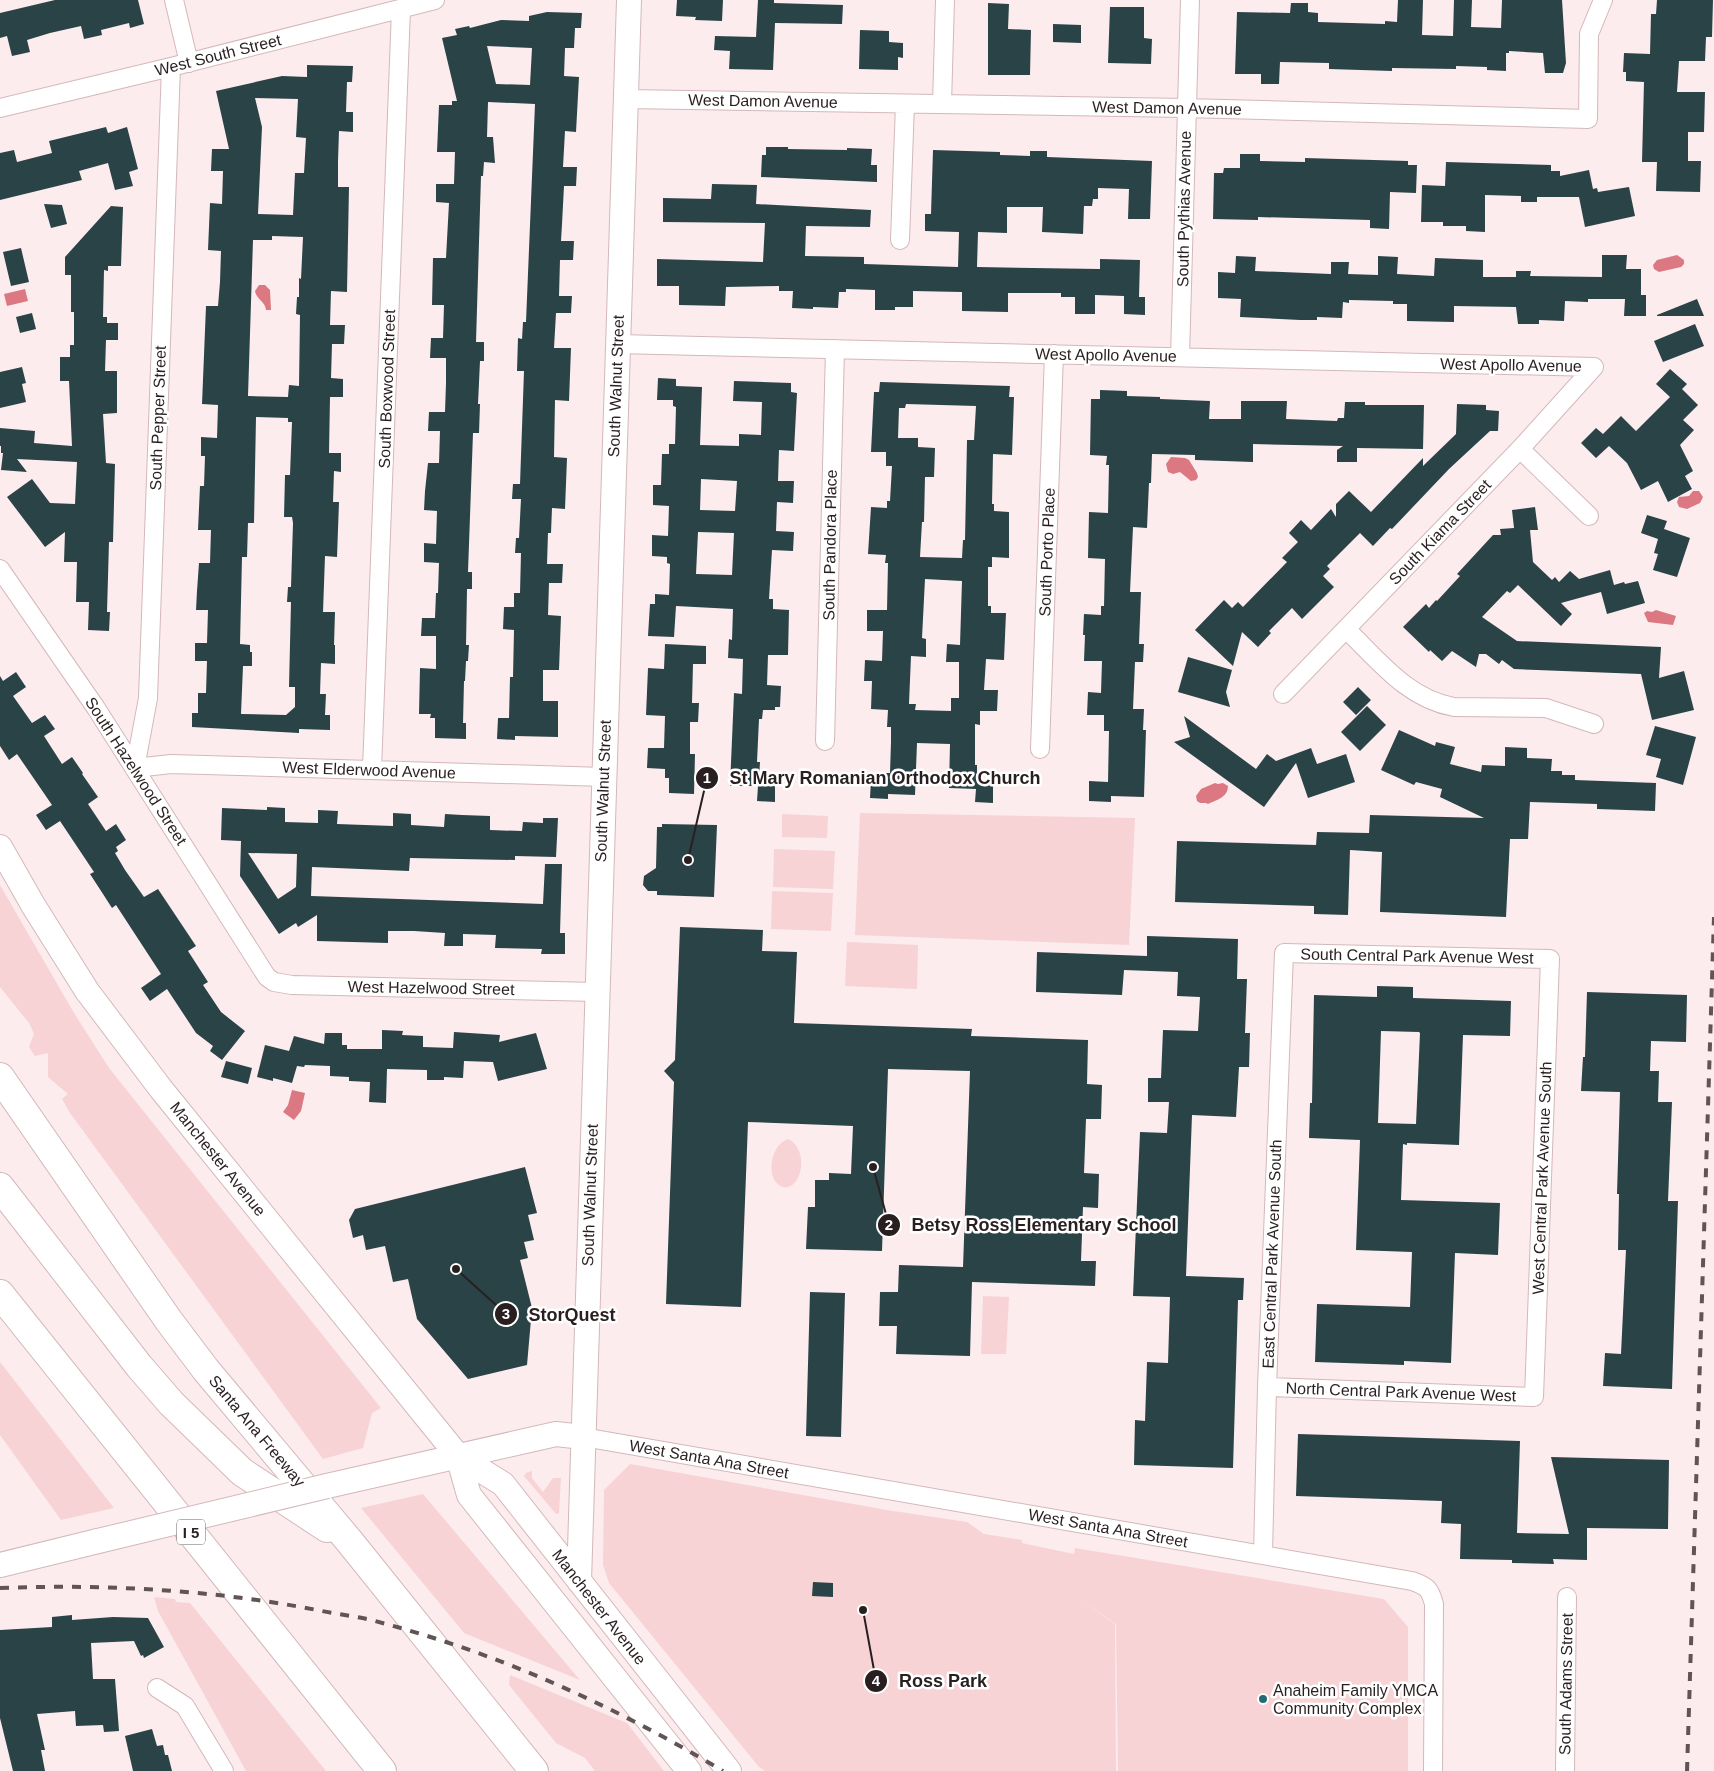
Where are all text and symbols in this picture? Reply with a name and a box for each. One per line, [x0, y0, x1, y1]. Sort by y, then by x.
street label: West South Street [153, 31, 283, 79]
street label: West Damon Avenue [688, 91, 838, 111]
street label: West Damon Avenue [1092, 98, 1242, 118]
street label: South Pythias Avenue [1174, 131, 1194, 287]
street label: South Boxwood Street [376, 309, 398, 469]
street label: South Walnut Street [605, 314, 627, 458]
street label: South Pepper Street [147, 345, 169, 491]
street label: West Apollo Avenue [1035, 345, 1177, 365]
street label: West Apollo Avenue [1440, 355, 1582, 375]
street label: South Pandora Place [820, 469, 840, 621]
street label: South Kiama Street [1386, 476, 1495, 588]
street label: South Porto Place [1036, 487, 1058, 617]
street label: South Hazelwood Street [82, 694, 190, 848]
street label: South Walnut Street [592, 719, 614, 863]
street label: West Elderwood Avenue [282, 758, 456, 782]
callout: St Mary Romanian Orthodox Church [695, 761, 1051, 794]
text: St Mary Romanian Orthodox Church [729, 768, 1041, 788]
text: 1 [703, 769, 711, 786]
street label: South Central Park Avenue West [1300, 945, 1534, 967]
street label: West Hazelwood Street [347, 978, 515, 998]
street label: West Central Park Avenue South [1529, 1061, 1555, 1295]
street label: Manchester Avenue [167, 1099, 269, 1219]
street label: South Walnut Street [579, 1123, 601, 1267]
street label: East Central Park Avenue South [1260, 1139, 1284, 1369]
callout: Betsy Ross Elementary School [876, 1208, 1186, 1241]
text: Betsy Ross Elementary School [911, 1215, 1177, 1235]
text: 2 [885, 1216, 893, 1233]
callout: StorQuest [494, 1298, 626, 1331]
text: 3 [502, 1305, 510, 1322]
text: StorQuest [528, 1305, 616, 1325]
street label: Santa Ana Freeway [206, 1372, 308, 1490]
street label: North Central Park Avenue West [1285, 1379, 1517, 1405]
street label: West Santa Ana Street [628, 1437, 791, 1481]
street label: West Santa Ana Street [1027, 1506, 1190, 1550]
road number: I 5 [177, 1520, 205, 1544]
street label: Manchester Avenue [549, 1546, 649, 1668]
street label: South Adams Street [1556, 1612, 1576, 1755]
callout: Ross Park [864, 1664, 997, 1697]
text: Ross Park [899, 1671, 988, 1691]
text: 4 [872, 1672, 881, 1689]
place label: Anaheim Family YMCA Community Complex [1273, 1682, 1438, 1717]
marker: Anaheim Family YMCA Community Complex [1257, 1693, 1269, 1705]

